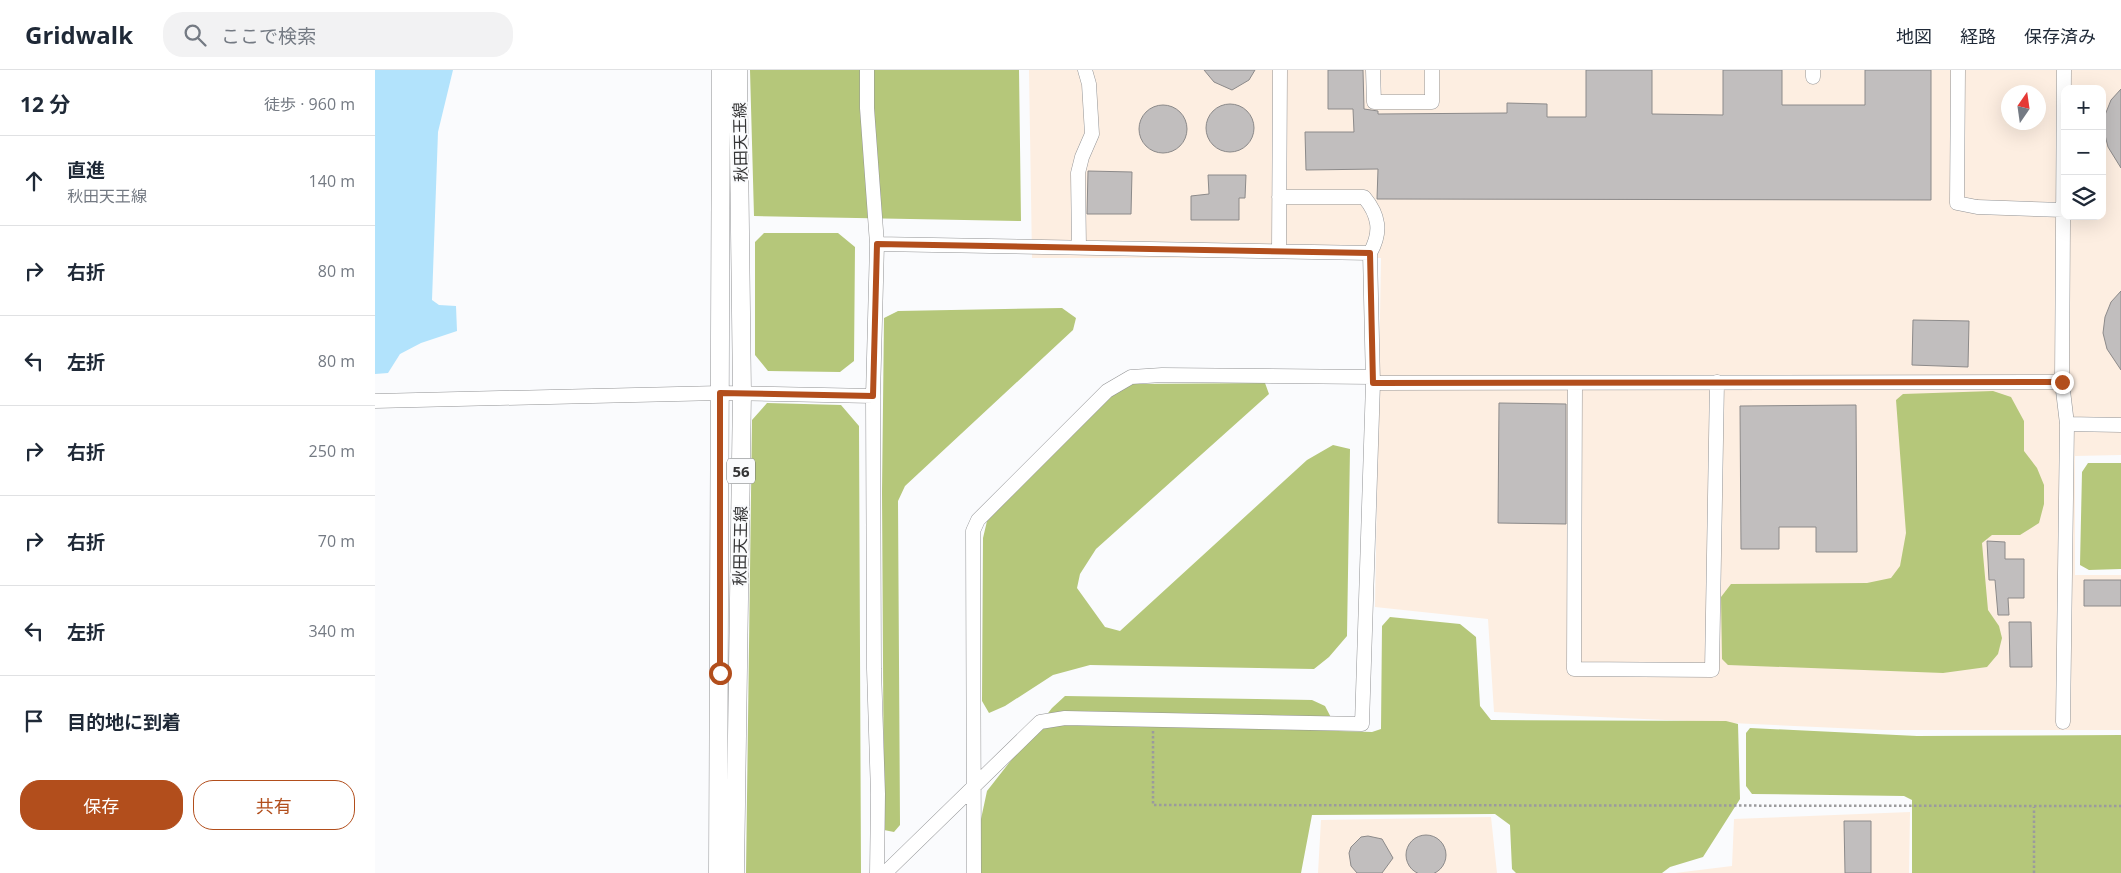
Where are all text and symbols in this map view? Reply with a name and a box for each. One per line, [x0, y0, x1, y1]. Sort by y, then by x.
search box [163, 12, 513, 57]
text: Gridwalk [25, 18, 133, 51]
icon: search [181, 21, 209, 49]
text: ここで検索 [221, 23, 316, 49]
text: 地図 [1896, 24, 1932, 48]
text: 経路 [1960, 24, 1996, 48]
text: 保存済み [2024, 24, 2096, 48]
north arrow [2001, 85, 2046, 130]
map controls [2061, 85, 2106, 220]
button: + [2061, 85, 2106, 130]
text: 12 分 [20, 90, 70, 118]
text: 徒歩 · 960 m [264, 93, 355, 115]
street label: 秋田天王線 [728, 102, 752, 182]
button: − [2061, 130, 2106, 175]
text: 直進 [67, 157, 105, 183]
icon: ahead [20, 167, 48, 195]
text: 140 m [309, 170, 355, 192]
button: layers [2061, 175, 2106, 220]
text: 秋田天王線 [67, 185, 147, 207]
icon: right [20, 257, 48, 285]
text: 右折 [67, 259, 105, 285]
text: 80 m [318, 260, 355, 282]
icon: left [20, 347, 48, 375]
text: 左折 [67, 349, 105, 375]
text: 80 m [318, 350, 355, 372]
route end [2051, 371, 2074, 394]
icon: right [20, 437, 48, 465]
text: 右折 [67, 439, 105, 465]
text: 250 m [309, 440, 355, 462]
road number: 56 [727, 458, 755, 484]
street label: 秋田天王線 [728, 506, 752, 586]
icon: right [20, 527, 48, 555]
text: 右折 [67, 529, 105, 555]
text: 70 m [318, 530, 355, 552]
icon: left [20, 617, 48, 645]
text: 左折 [67, 619, 105, 645]
text: 340 m [309, 620, 355, 642]
route start [709, 662, 732, 685]
icon: arrive [20, 707, 48, 735]
text: 目的地に到着 [67, 709, 181, 735]
button: 保存 [20, 780, 183, 830]
button: 共有 [193, 780, 355, 830]

